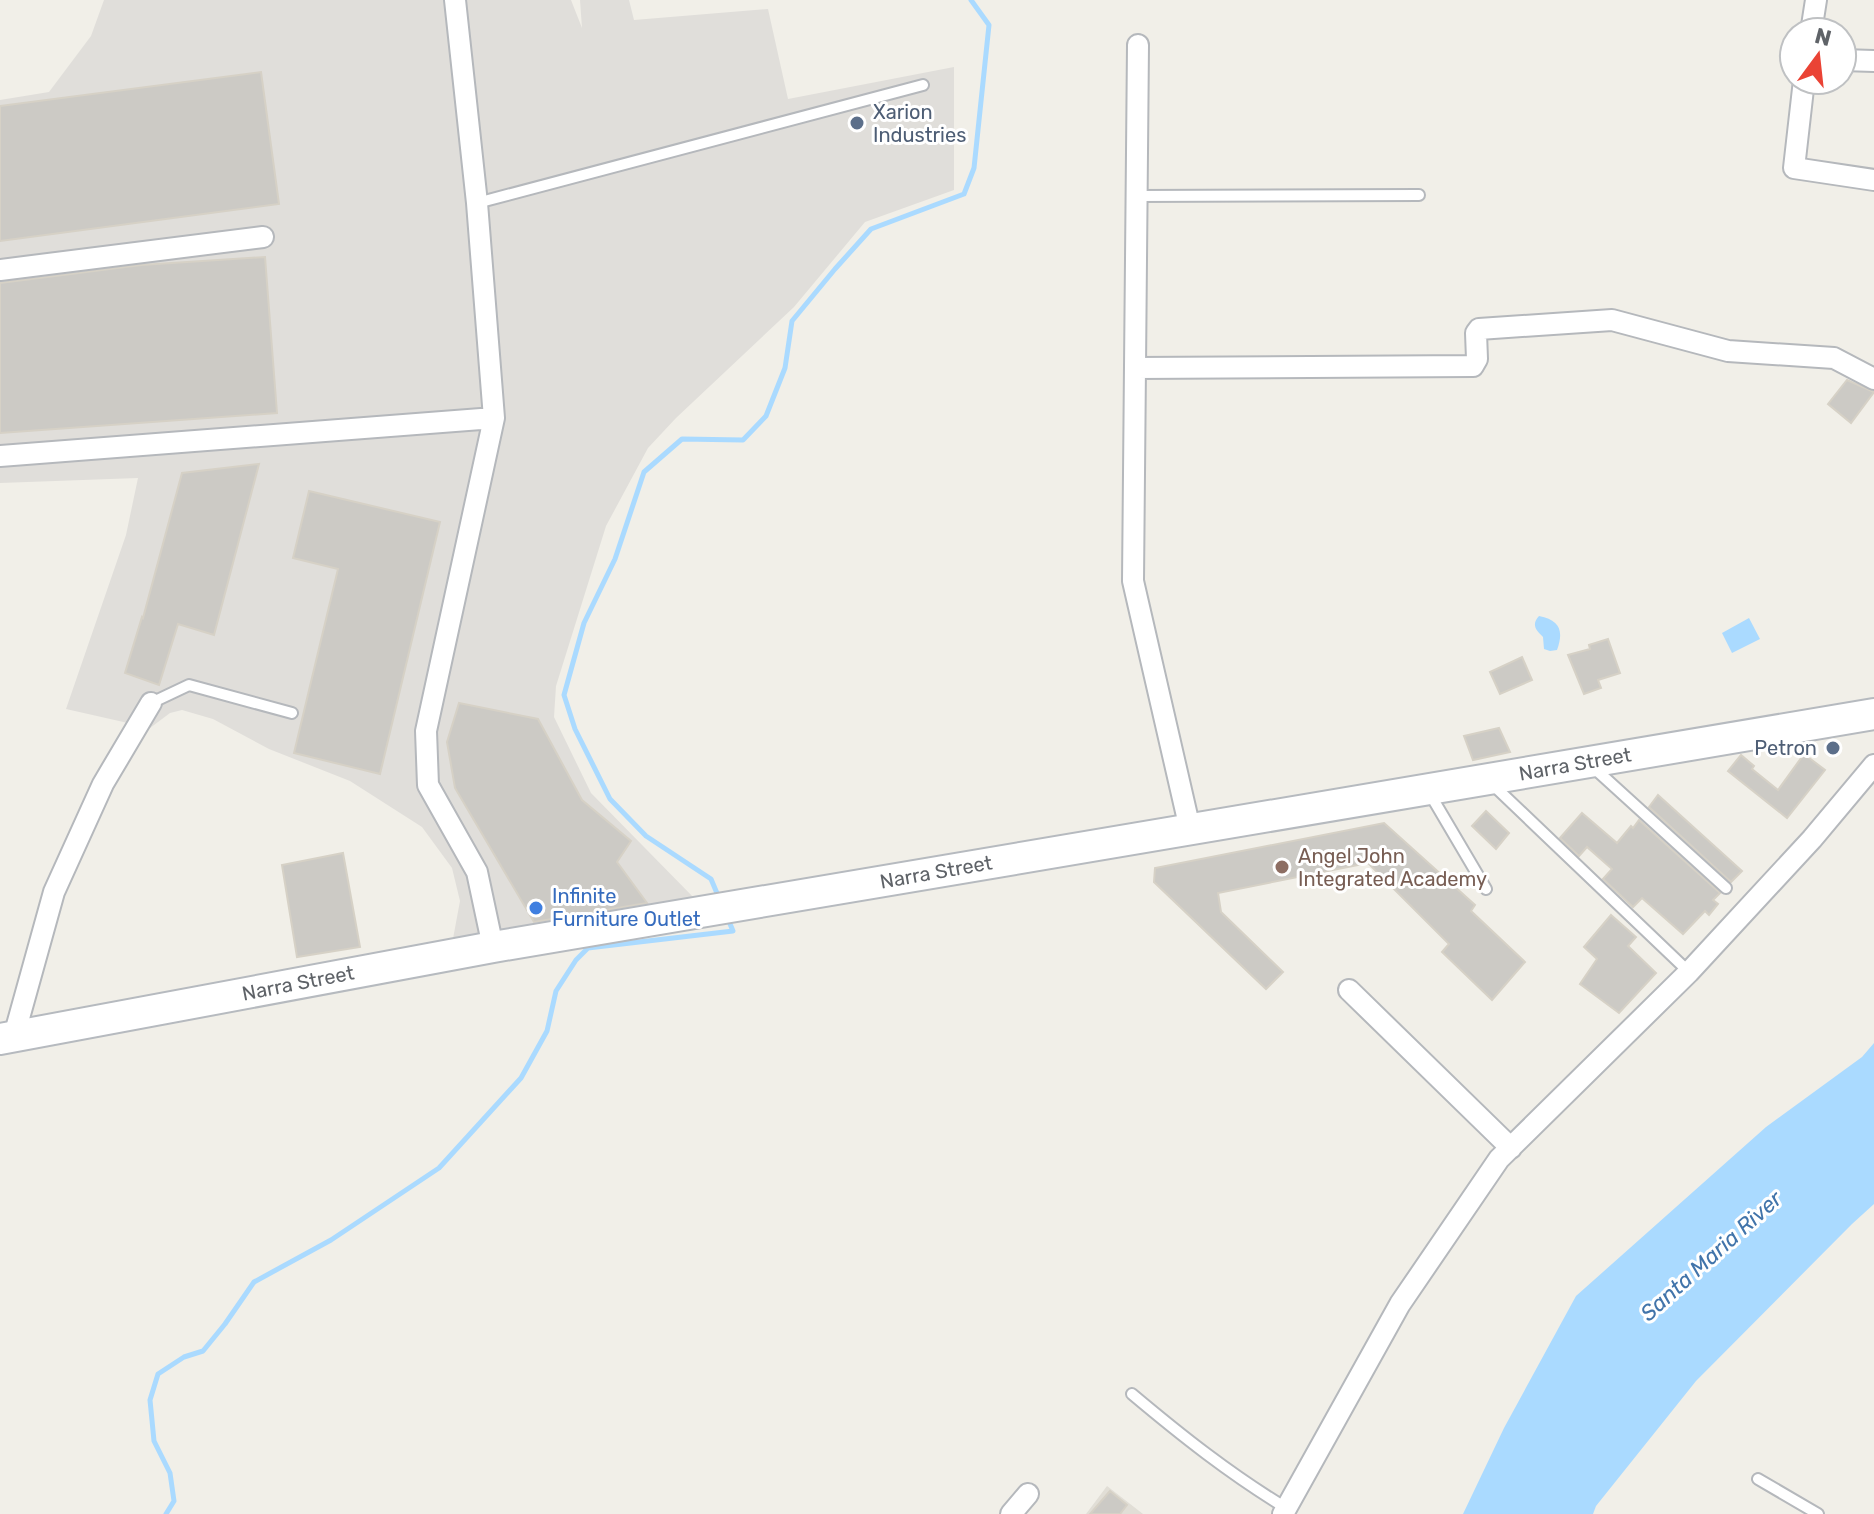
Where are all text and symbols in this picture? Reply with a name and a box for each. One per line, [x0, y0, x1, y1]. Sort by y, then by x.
north arrow [1778, 16, 1858, 96]
text: N [1812, 22, 1834, 52]
place label: Xarion Industries [873, 100, 966, 147]
marker: Xarion Industries [848, 114, 866, 132]
place label: Petron [1754, 736, 1817, 760]
marker: Petron [1824, 739, 1842, 757]
street label: Narra Street [1517, 742, 1633, 786]
place label: Angel John Integrated Academy [1298, 844, 1487, 891]
street label: Narra Street [878, 850, 994, 894]
marker: Angel John Integrated Academy [1273, 858, 1291, 876]
place label: Infinite Furniture Outlet [552, 884, 701, 931]
marker: Infinite Furniture Outlet [527, 899, 545, 917]
street label: Narra Street [240, 960, 356, 1006]
water label: Santa Maria River [1635, 1184, 1789, 1327]

